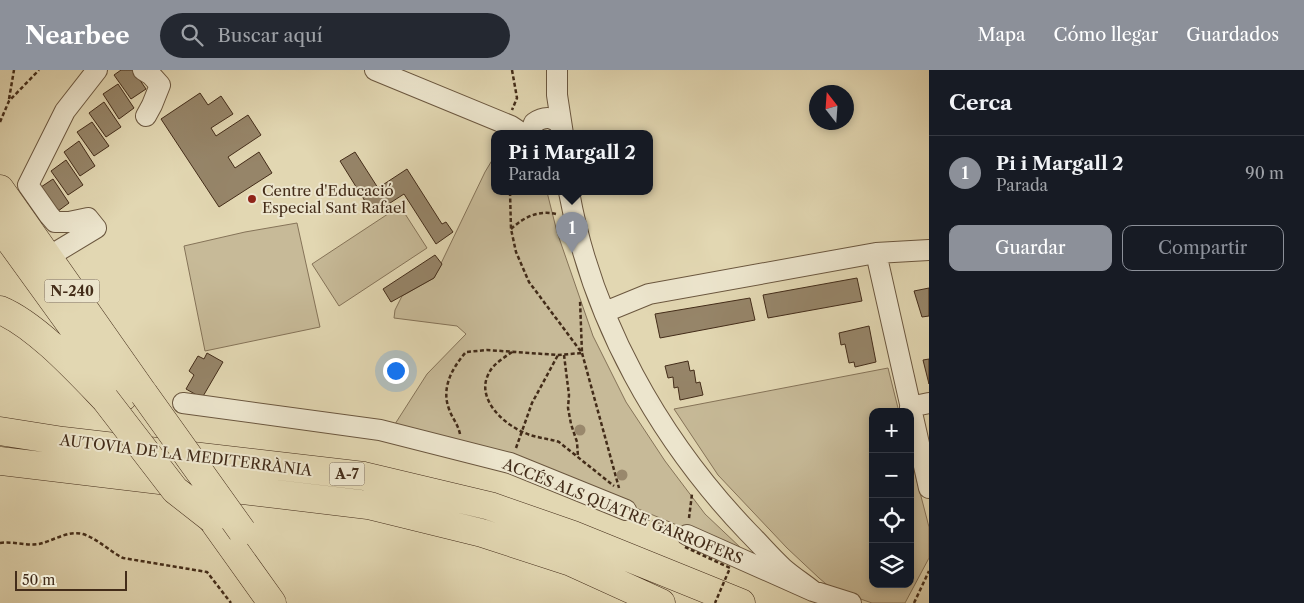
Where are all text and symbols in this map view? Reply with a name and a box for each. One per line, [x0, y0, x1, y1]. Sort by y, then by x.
search box [160, 13, 510, 58]
text: Nearbee [25, 21, 130, 50]
icon: search [178, 21, 206, 49]
text: Buscar aquí [218, 24, 323, 47]
text: Mapa [977, 24, 1026, 46]
text: Cómo llegar [1054, 24, 1158, 46]
text: Guardados [1186, 24, 1279, 46]
north arrow [809, 85, 854, 130]
text: Cerca [949, 90, 1012, 115]
popup [491, 130, 653, 195]
text: Pi i Margall 2 [508, 141, 636, 164]
text: Pi i Margall 2 [996, 152, 1124, 175]
text: 1 [961, 163, 969, 183]
text: 90 m [1245, 163, 1284, 183]
text: Parada [508, 164, 560, 184]
text: Parada [996, 175, 1048, 195]
place label: Centre d'Educació Especial Sant Rafael [262, 181, 406, 217]
marker: Centre d'Educació Especial Sant Rafael [246, 193, 258, 205]
pin: 1 [556, 212, 588, 253]
button: Guardar [949, 225, 1112, 271]
button: Compartir [1122, 225, 1284, 271]
road number: N-240 [44, 280, 100, 302]
your location [383, 358, 409, 384]
map controls [869, 408, 914, 588]
button: + [869, 408, 914, 453]
street label: AUTOVIA DE LA MEDITERRÀNIA [58, 430, 314, 480]
button: − [869, 453, 914, 498]
street label: ACCÉS ALS QUATRE GARROFERS [499, 454, 746, 568]
road number: A-7 [330, 462, 364, 486]
button: locate [869, 498, 914, 543]
button: layers [869, 543, 914, 588]
scale bar [15, 568, 128, 591]
text: 50 m [22, 571, 55, 589]

